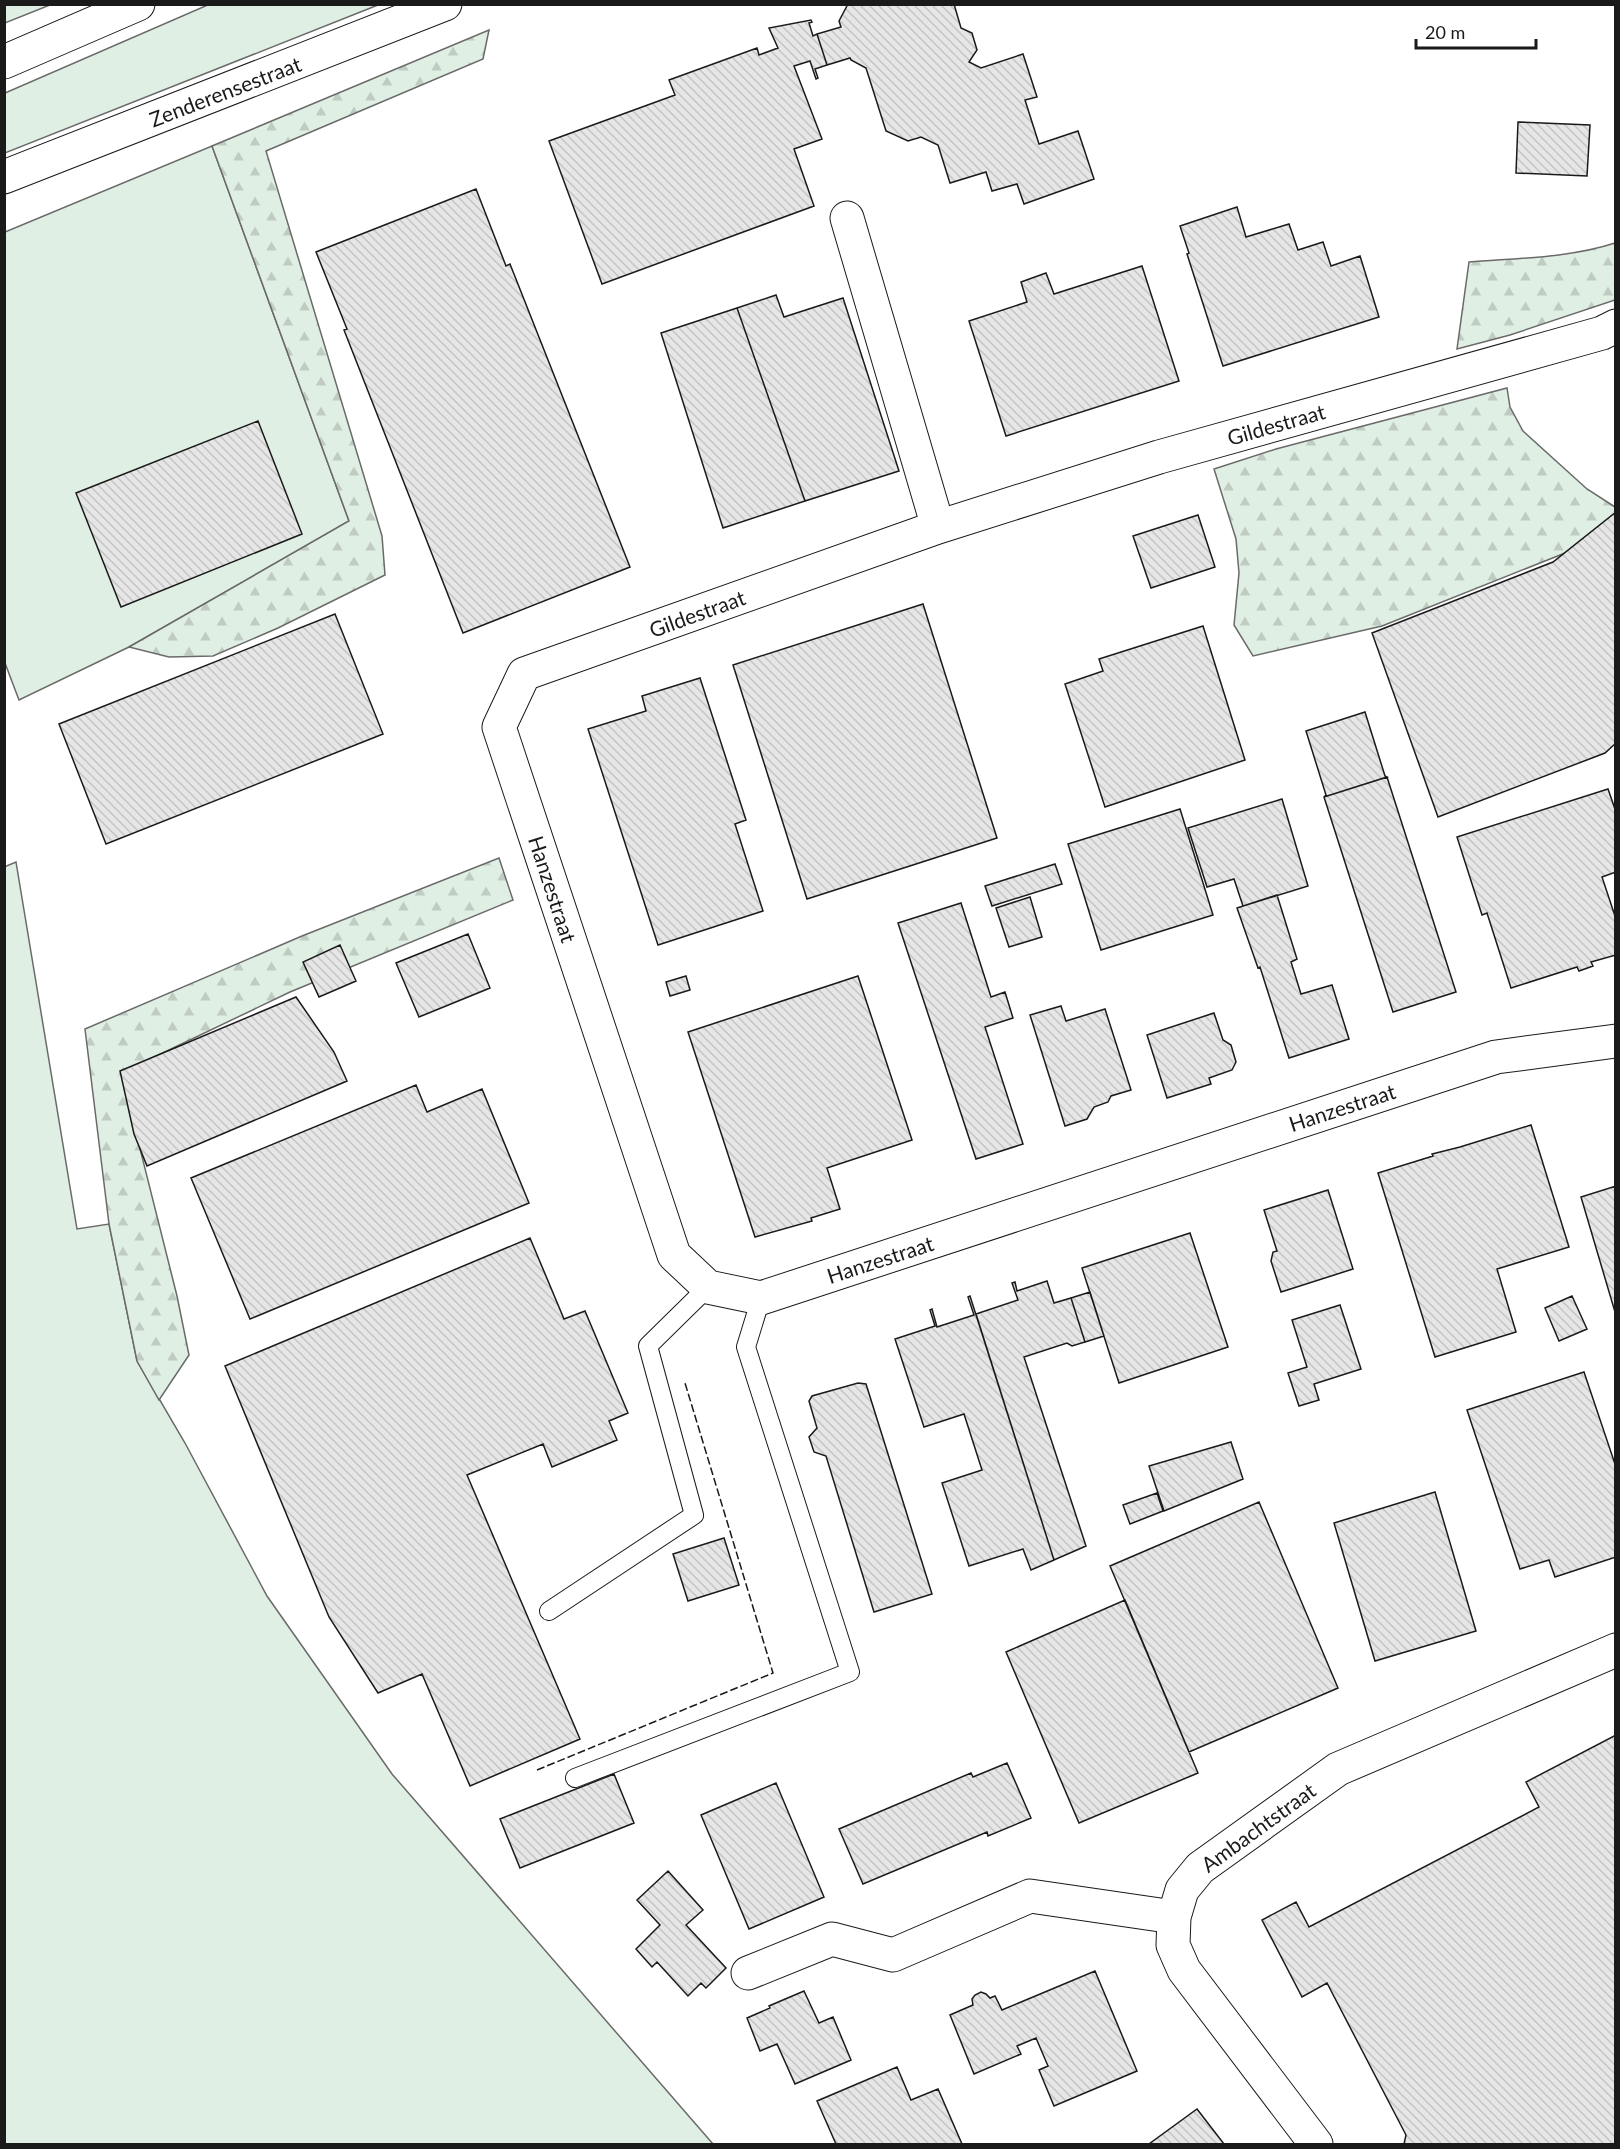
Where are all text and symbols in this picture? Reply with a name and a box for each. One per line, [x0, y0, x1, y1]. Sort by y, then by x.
scale bar [1416, 12, 1536, 50]
text: 20 m [1425, 21, 1465, 43]
street label: Zenderensestraat [146, 50, 305, 131]
street label: Gildestraat [1224, 398, 1328, 450]
street label: Gildestraat [646, 584, 749, 642]
street label: Hanzestraat [524, 833, 582, 946]
street label: Hanzestraat [1286, 1078, 1399, 1136]
street label: Hanzestraat [824, 1230, 937, 1288]
street label: Ambachtstraat [1196, 1777, 1320, 1877]

